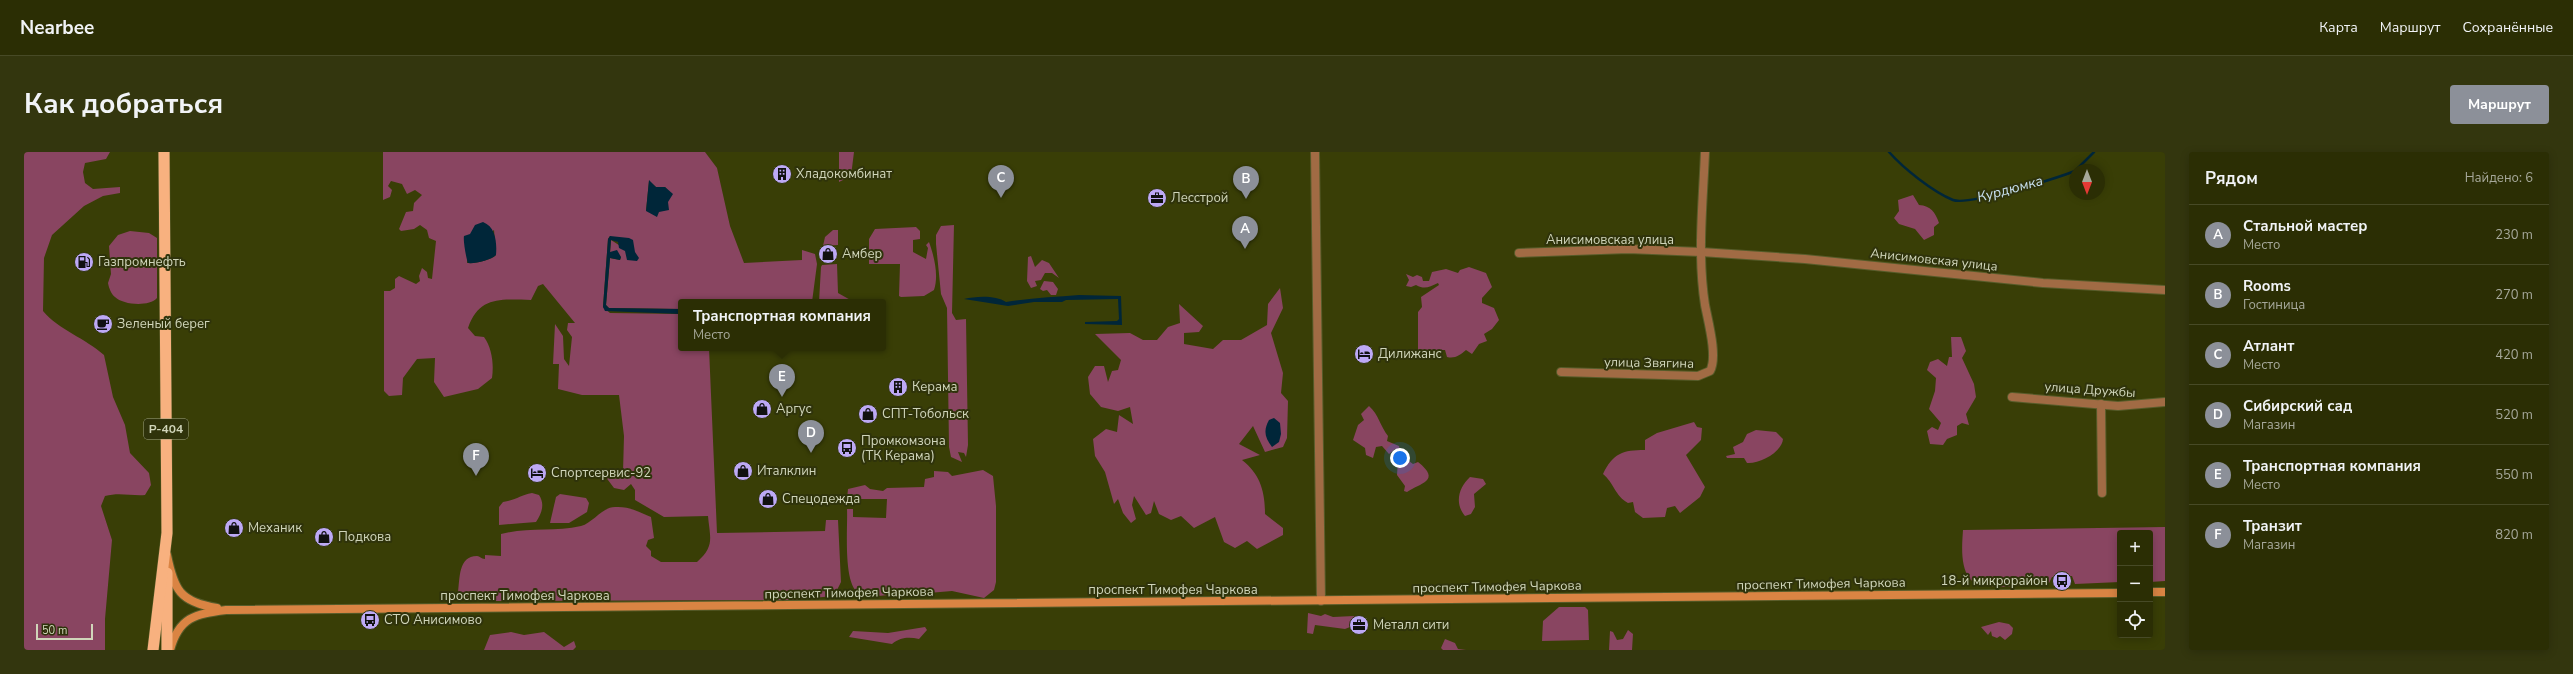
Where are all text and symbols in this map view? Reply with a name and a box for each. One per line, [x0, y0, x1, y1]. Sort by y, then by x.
text: Nearbee [20, 15, 94, 41]
text: Карта [2319, 18, 2358, 37]
text: Маршрут [2380, 18, 2441, 37]
text: Сохранённые [2463, 18, 2553, 37]
text: Как добраться [24, 85, 223, 123]
button: Маршрут [2450, 85, 2549, 124]
building icon: Хладокомбинат [771, 163, 793, 185]
north arrow [2069, 164, 2105, 200]
place label: Хладокомбинат [796, 165, 892, 183]
pin: C [988, 165, 1014, 198]
pin: B [1233, 166, 1259, 199]
text: Рядом [2205, 167, 2258, 190]
text: Найдено: 6 [2465, 169, 2533, 187]
water label: Курдюмка [1975, 171, 2045, 207]
office icon: Лесстрой [1146, 187, 1168, 209]
place label: Лесстрой [1171, 189, 1228, 207]
pin: A [1232, 216, 1258, 249]
text: Стальной мастер [2243, 216, 2368, 236]
text: A [2213, 226, 2223, 244]
text: 230 m [2495, 226, 2533, 244]
street label: Анисимовская улица [1546, 231, 1674, 249]
text: Место [2243, 236, 2280, 254]
shop icon: Амбер [817, 243, 839, 265]
street label: Анисимовская улица [1869, 244, 1999, 276]
place label: Амбер [842, 245, 882, 263]
fuel station icon: Газпромнефть [73, 251, 95, 273]
place label: Газпромнефть [98, 253, 186, 271]
text: Rooms [2243, 276, 2291, 296]
text: B [2214, 286, 2222, 304]
text: 270 m [2495, 286, 2533, 304]
text: Гостиница [2243, 296, 2305, 314]
popup [678, 299, 886, 351]
text: Транспортная компания [693, 306, 871, 326]
cafe icon: Зеленый берег [92, 313, 114, 335]
place label: Зеленый берег [117, 315, 210, 333]
text: Место [693, 326, 730, 344]
text: Атлант [2243, 336, 2294, 356]
hotel icon: Дилижанс [1353, 343, 1375, 365]
place label: Дилижанс [1378, 345, 1442, 363]
text: C [2214, 346, 2222, 364]
text: 420 m [2495, 346, 2533, 364]
street label: улица Звягина [1604, 353, 1694, 373]
text: Место [2243, 356, 2280, 374]
pin: E [769, 364, 795, 397]
building icon: Керама [887, 376, 909, 398]
place label: Керама [912, 378, 958, 396]
street label: улица Дружбы [2044, 378, 2136, 402]
text: Сибирский сад [2243, 396, 2352, 416]
shop icon: Аргус [751, 398, 773, 420]
place label: Аргус [776, 400, 812, 418]
shop icon: СПТ-Тобольск [857, 403, 879, 425]
place label: СПТ-Тобольск [882, 405, 969, 423]
text: D [2213, 406, 2223, 424]
text: 520 m [2495, 406, 2533, 424]
text: Магазин [2243, 416, 2295, 434]
road number: Р-404 [144, 419, 188, 439]
pin: D [798, 420, 824, 453]
place label: Промкомзона (ТК Керама) [861, 432, 946, 465]
bus stop icon: Промкомзона (ТК Керама) [836, 437, 858, 459]
pin: F [463, 443, 489, 476]
your location [1390, 448, 1410, 468]
text: Транспортная компания [2243, 456, 2421, 476]
shop icon: Италклин [732, 460, 754, 482]
hotel icon: Спортсервис-92 [526, 462, 548, 484]
place label: Италклин [757, 462, 816, 480]
place label: Спортсервис-92 [551, 464, 651, 482]
text: E [2214, 466, 2222, 484]
text: 550 m [2495, 466, 2533, 484]
text: Место [2243, 476, 2280, 494]
shop icon: Спецодежда [757, 488, 779, 510]
place label: Спецодежда [782, 490, 860, 508]
text: Транзит [2243, 516, 2302, 536]
shop icon: Механик [223, 517, 245, 539]
place label: Механик [248, 519, 302, 537]
shop icon: Подкова [313, 526, 335, 548]
text: F [2214, 526, 2222, 544]
text: 820 m [2495, 526, 2533, 544]
place label: Подкова [338, 528, 391, 546]
map controls [2117, 530, 2153, 638]
button: + [2117, 530, 2153, 566]
text: Магазин [2243, 536, 2295, 554]
button: − [2117, 566, 2153, 602]
bus stop icon: 18-й микрорайон [2051, 570, 2073, 592]
place label: 18-й микрорайон [1941, 572, 2048, 590]
street label: проспект Тимофея Чаркова [1736, 574, 1906, 594]
street label: проспект Тимофея Чаркова [1412, 577, 1582, 597]
street label: проспект Тимофея Чаркова [1088, 581, 1258, 599]
street label: проспект Тимофея Чаркова [764, 583, 934, 603]
street label: проспект Тимофея Чаркова [440, 587, 610, 605]
button: locate [2117, 602, 2153, 638]
bus stop icon: СТО Анисимово [359, 609, 381, 631]
place label: СТО Анисимово [384, 611, 482, 629]
office icon: Металл сити [1348, 614, 1370, 636]
place label: Металл сити [1373, 616, 1449, 634]
scale bar [36, 622, 93, 641]
text: 50 m [42, 623, 67, 638]

